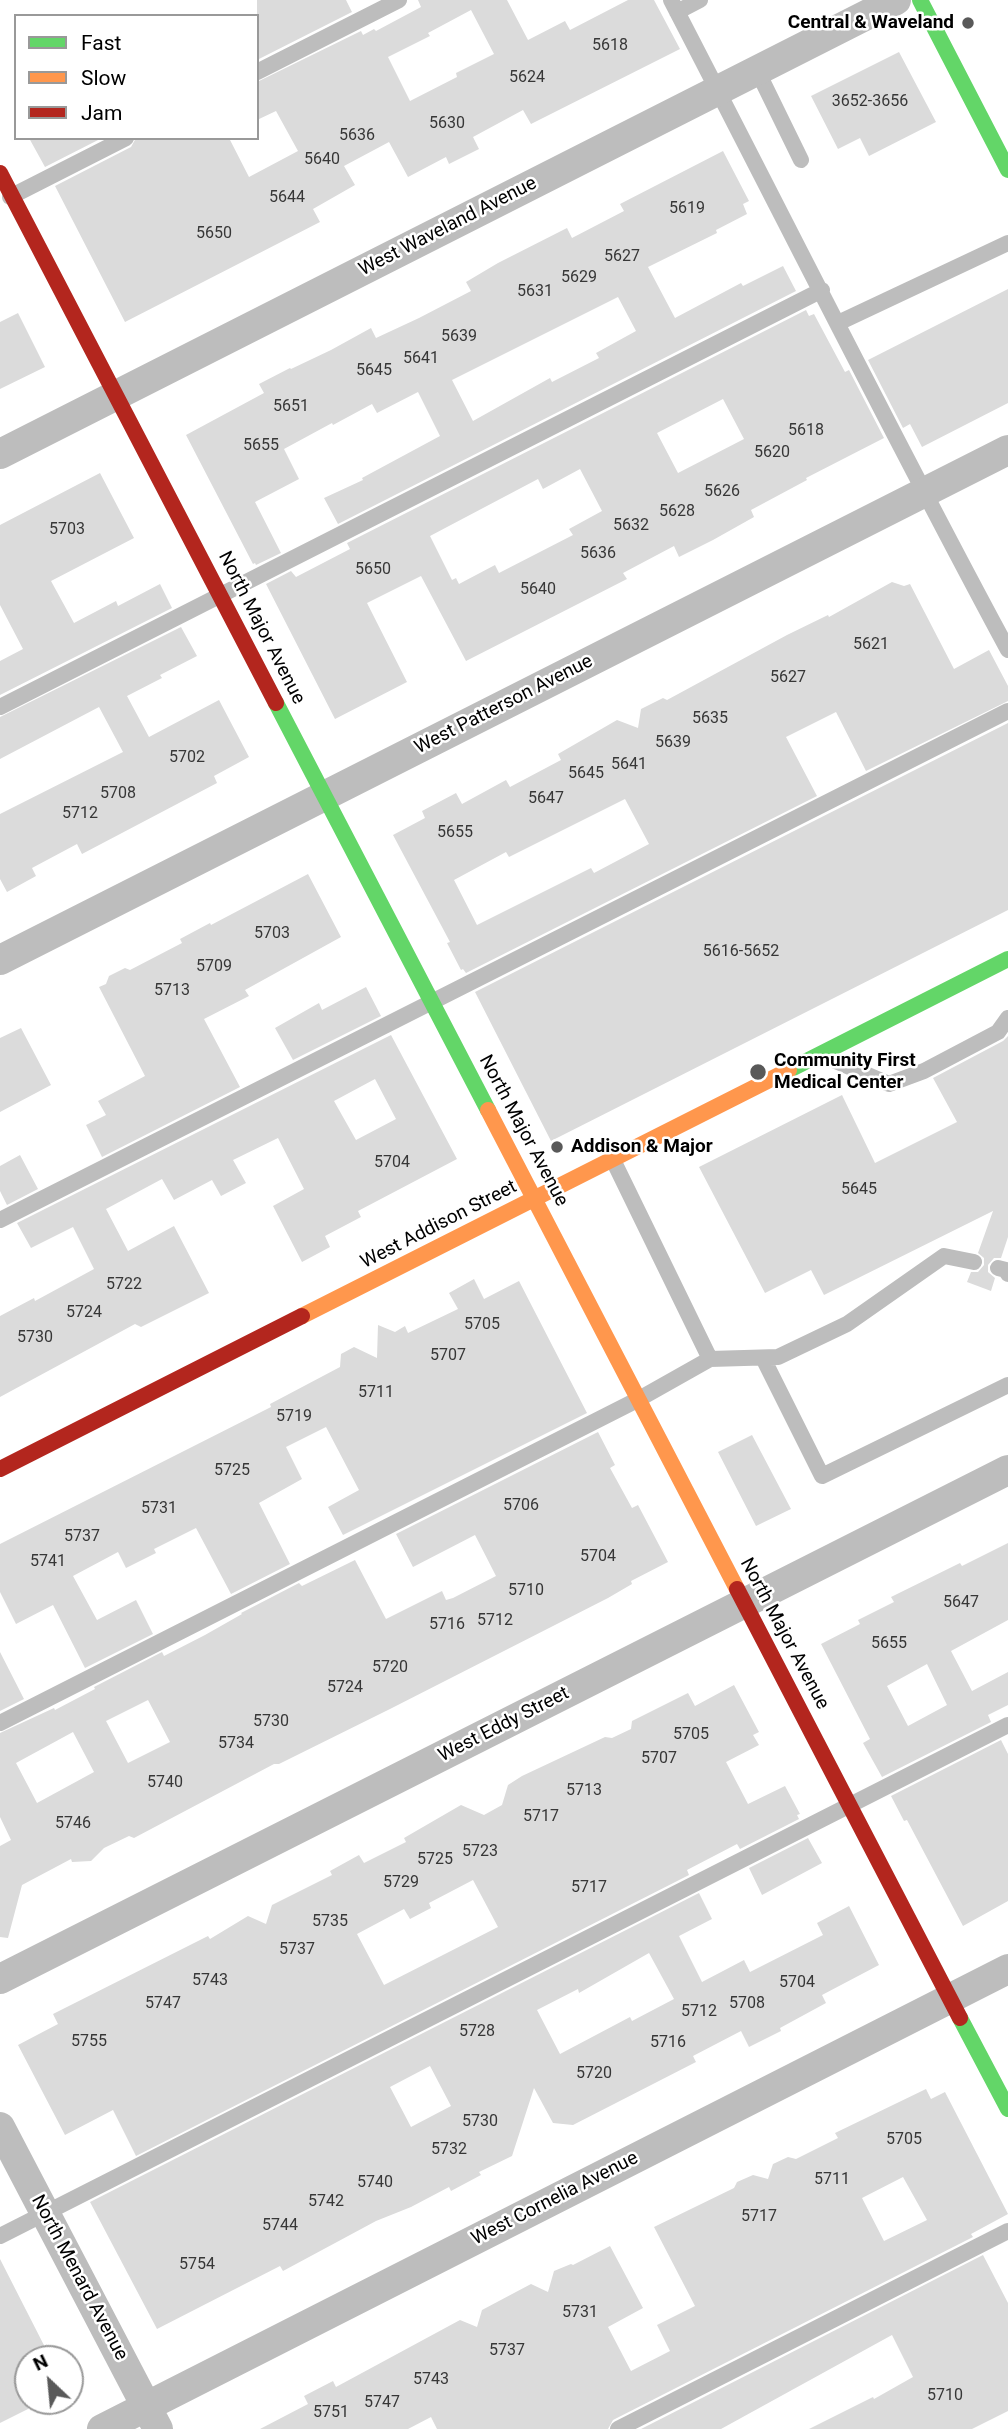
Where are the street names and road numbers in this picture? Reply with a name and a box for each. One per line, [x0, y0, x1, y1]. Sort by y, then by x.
street label: West Waveland Avenue [355, 172, 541, 282]
street label: North Major Avenue [213, 548, 309, 708]
street label: West Patterson Avenue [411, 650, 597, 760]
street label: North Major Avenue [473, 1051, 573, 1211]
street label: West Addison Street [357, 1176, 521, 1274]
street label: North Major Avenue [734, 1554, 834, 1714]
street label: West Eddy Street [435, 1682, 573, 1768]
street label: West Cornelia Avenue [468, 2147, 642, 2251]
street label: North Menard Avenue [26, 2191, 132, 2365]

